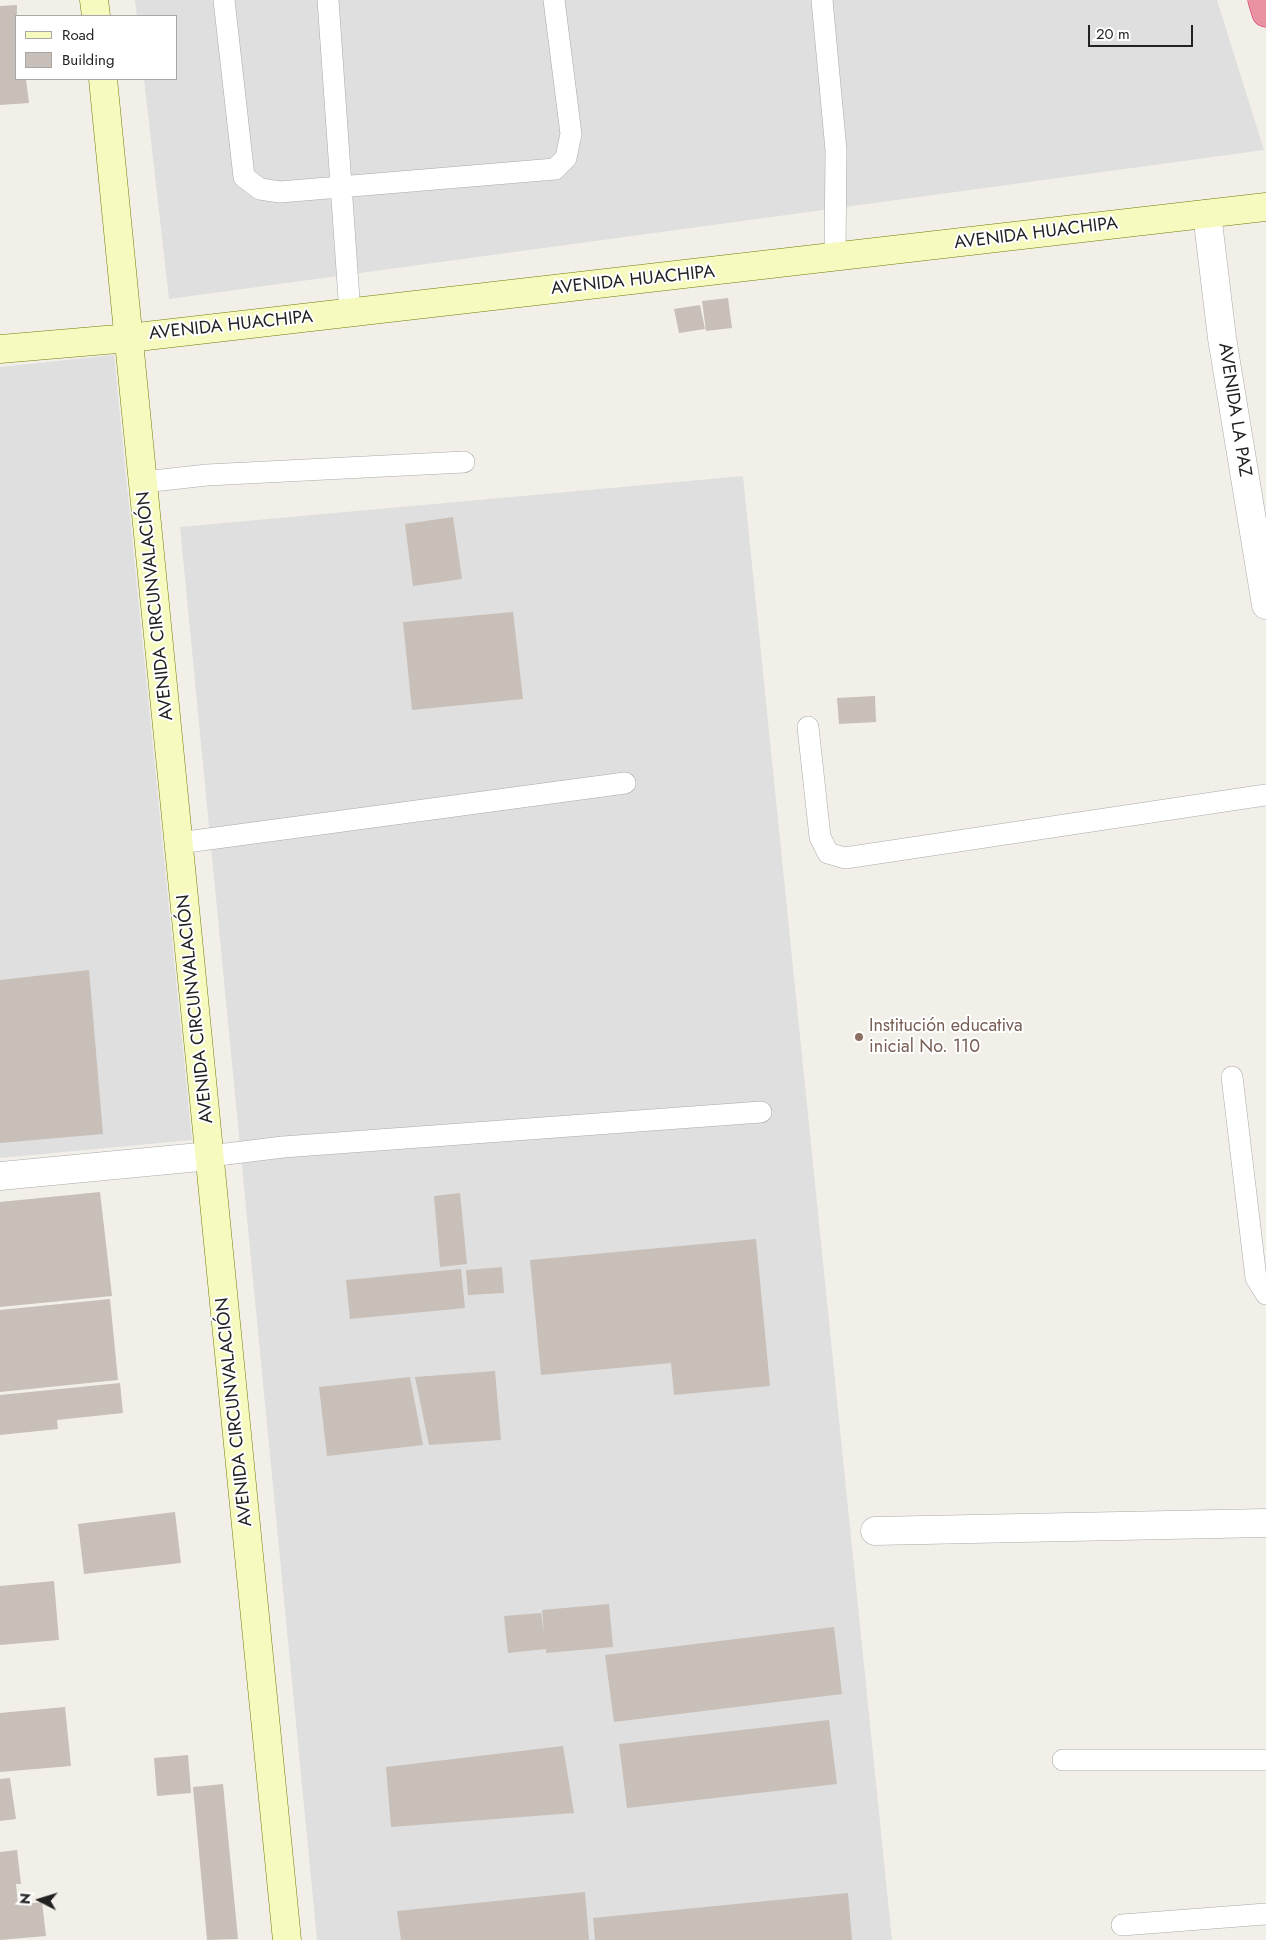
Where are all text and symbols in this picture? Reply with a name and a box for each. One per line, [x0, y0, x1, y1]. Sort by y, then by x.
legend [15, 15, 178, 80]
scale bar [1091, 15, 1196, 47]
text: 20 m [1096, 23, 1130, 45]
text: Road [62, 24, 94, 46]
text: Building [62, 49, 114, 71]
street label: AVENIDA HUACHIPA [953, 213, 1119, 255]
street label: AVENIDA HUACHIPA [550, 262, 716, 300]
street label: AVENIDA HUACHIPA [148, 307, 314, 345]
street label: AVENIDA LA PAZ [1213, 341, 1255, 479]
street label: AVENIDA CIRCUNVALACIÓN [133, 490, 179, 722]
street label: AVENIDA CIRCUNVALACIÓN [173, 893, 219, 1125]
place label: Institución educativa inicial No. 110 [869, 1016, 1023, 1058]
marker: Institución educativa inicial No. 110 [853, 1031, 865, 1043]
street label: AVENIDA CIRCUNVALACIÓN [212, 1296, 258, 1528]
north arrow [15, 1875, 65, 1925]
text: N [15, 1892, 36, 1905]

